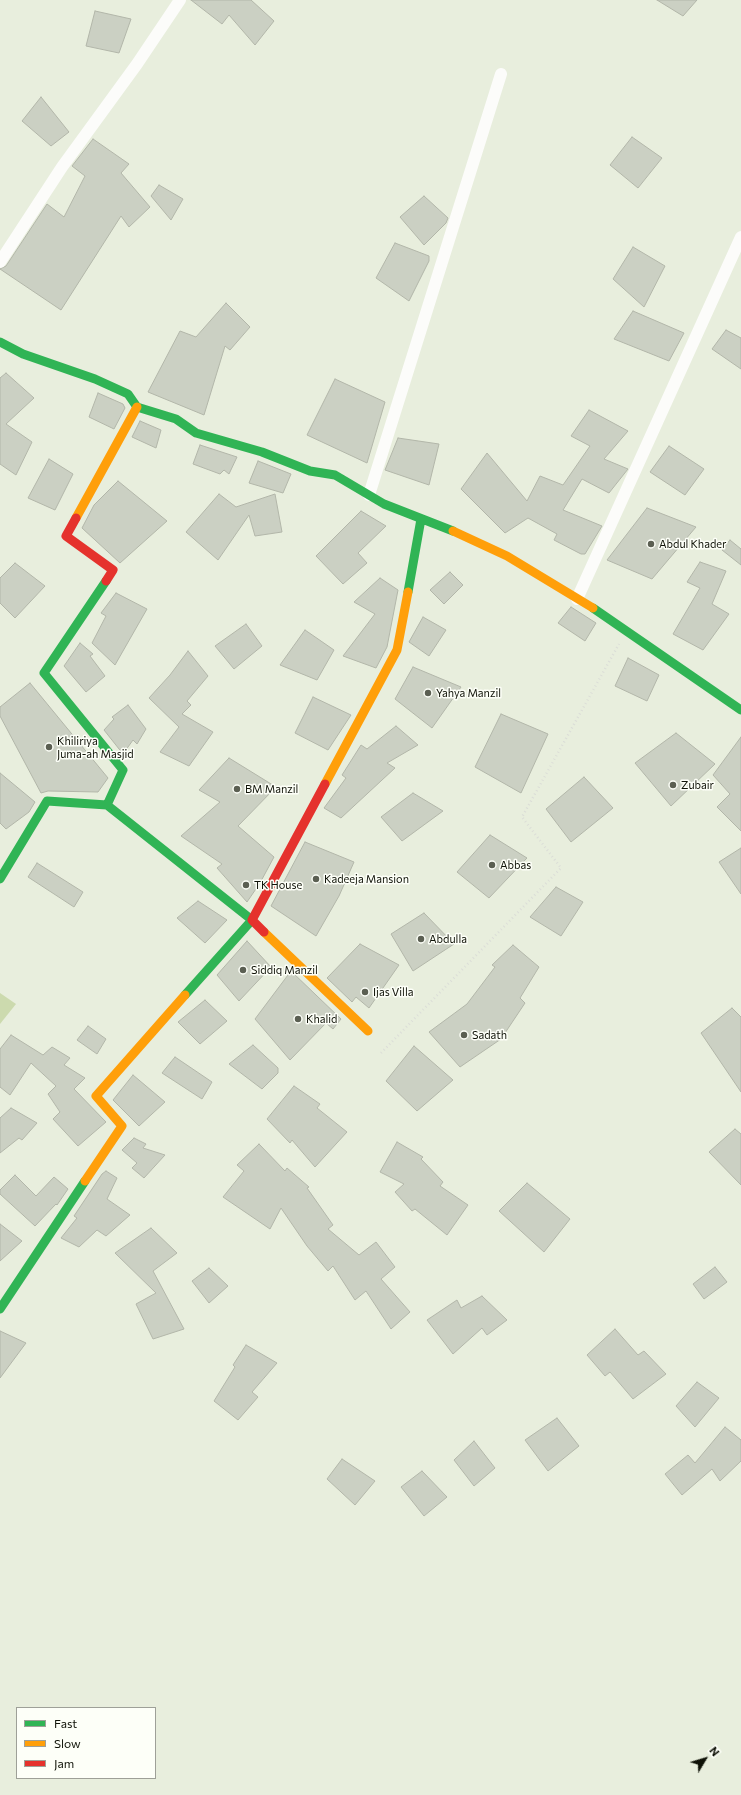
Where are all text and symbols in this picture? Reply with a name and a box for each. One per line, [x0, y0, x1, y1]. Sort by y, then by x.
place label: Abdul Khader [659, 537, 726, 551]
marker: Abdul Khader [646, 539, 656, 549]
place label: Yahya Manzil [436, 686, 501, 700]
marker: Yahya Manzil [423, 688, 433, 698]
place label: Khiliriya Juma-ah Masjid [57, 734, 134, 760]
marker: Khiliriya Juma-ah Masjid [44, 742, 54, 752]
place label: Zubair [681, 778, 714, 792]
marker: Zubair [668, 780, 678, 790]
place label: BM Manzil [245, 782, 298, 796]
marker: BM Manzil [232, 784, 242, 794]
place label: Abbas [500, 858, 531, 872]
marker: Abbas [487, 860, 497, 870]
place label: Kadeeja Mansion [324, 872, 409, 886]
marker: Kadeeja Mansion [311, 874, 321, 884]
place label: TK House [254, 878, 302, 892]
marker: TK House [241, 880, 251, 890]
place label: Abdulla [429, 932, 467, 946]
marker: Abdulla [416, 934, 426, 944]
place label: Siddiq Manzil [251, 963, 318, 977]
marker: Siddiq Manzil [238, 965, 248, 975]
place label: Ijas Villa [373, 985, 413, 999]
marker: Ijas Villa [360, 987, 370, 997]
place label: Khalid [306, 1012, 337, 1026]
marker: Khalid [293, 1014, 303, 1024]
place label: Sadath [472, 1028, 507, 1042]
marker: Sadath [459, 1030, 469, 1040]
legend [16, 1707, 156, 1779]
text: Fast [54, 1716, 77, 1730]
text: Slow [54, 1736, 81, 1750]
north arrow [685, 1739, 725, 1779]
text: N [707, 1744, 723, 1759]
text: Jam [54, 1756, 74, 1770]

